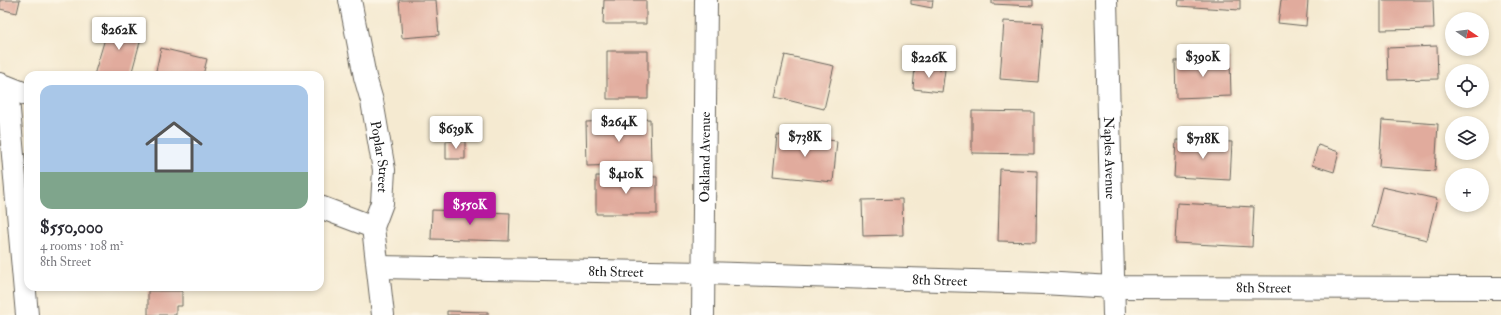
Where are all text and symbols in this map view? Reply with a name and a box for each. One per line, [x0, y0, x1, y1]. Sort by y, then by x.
north arrow [1445, 12, 1489, 56]
map controls [1445, 12, 1489, 212]
pin: $262K [91, 17, 147, 51]
text: $262K [101, 22, 137, 38]
pin: $390K [1175, 44, 1231, 78]
pin: $226K [901, 45, 957, 79]
text: $390K [1186, 49, 1220, 65]
text: $226K [911, 50, 947, 66]
button: locate [1445, 64, 1489, 108]
pin: $264K [591, 109, 647, 143]
icon: home [138, 111, 210, 183]
street label: Oakland Avenue [696, 111, 714, 203]
text: $264K [601, 114, 637, 130]
pin: $639K [428, 116, 484, 150]
street label: Naples Avenue [1099, 116, 1119, 200]
button: layers [1445, 116, 1489, 160]
street label: Poplar Street [367, 119, 392, 194]
text: $639K [439, 121, 473, 137]
pin: $738K [777, 124, 833, 158]
pin: $718K [1175, 126, 1231, 160]
text: $738K [788, 129, 822, 145]
text: $718K [1186, 131, 1220, 147]
pin: $410K [598, 161, 654, 195]
text: $410K [609, 166, 643, 182]
button: + [1445, 168, 1489, 212]
pin: $550K [442, 192, 498, 226]
text: $550K [453, 197, 487, 213]
text: $550,000 [40, 217, 103, 238]
text: 4 rooms · 108 m² [40, 238, 123, 254]
text: 8th Street [40, 254, 91, 270]
street label: 8th Street [588, 263, 644, 281]
street label: 8th Street [912, 271, 968, 290]
street label: 8th Street [1236, 279, 1292, 296]

